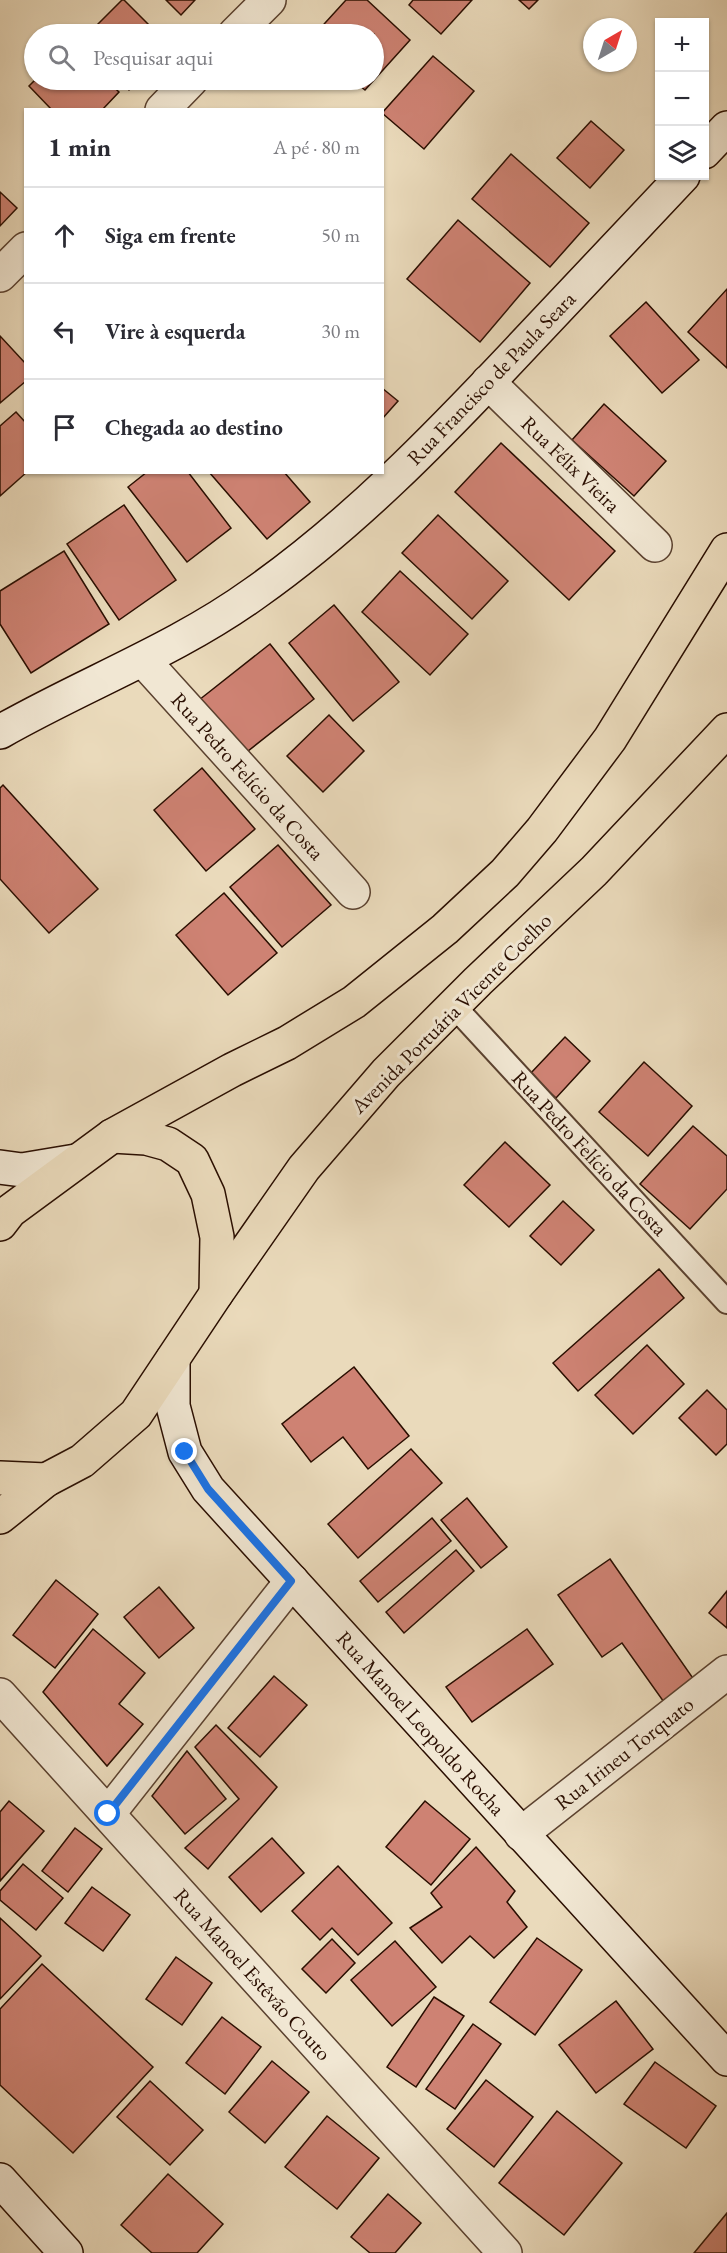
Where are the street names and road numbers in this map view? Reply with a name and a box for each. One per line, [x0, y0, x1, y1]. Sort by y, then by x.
street label: Rua Francisco de Paula Seara [401, 285, 582, 471]
street label: Rua Félix Vieira [516, 410, 627, 519]
street label: Rua Pedro Felício da Costa [166, 687, 331, 866]
street label: Avenida Portuária Vicente Coelho [344, 907, 557, 1120]
street label: Rua Pedro Felício da Costa [506, 1065, 674, 1242]
street label: Rua Manoel Leopoldo Rocha [331, 1625, 512, 1821]
street label: Rua Irineu Torquato [549, 1690, 699, 1816]
street label: Rua Manoel Estêvão Couto [168, 1882, 338, 2066]

